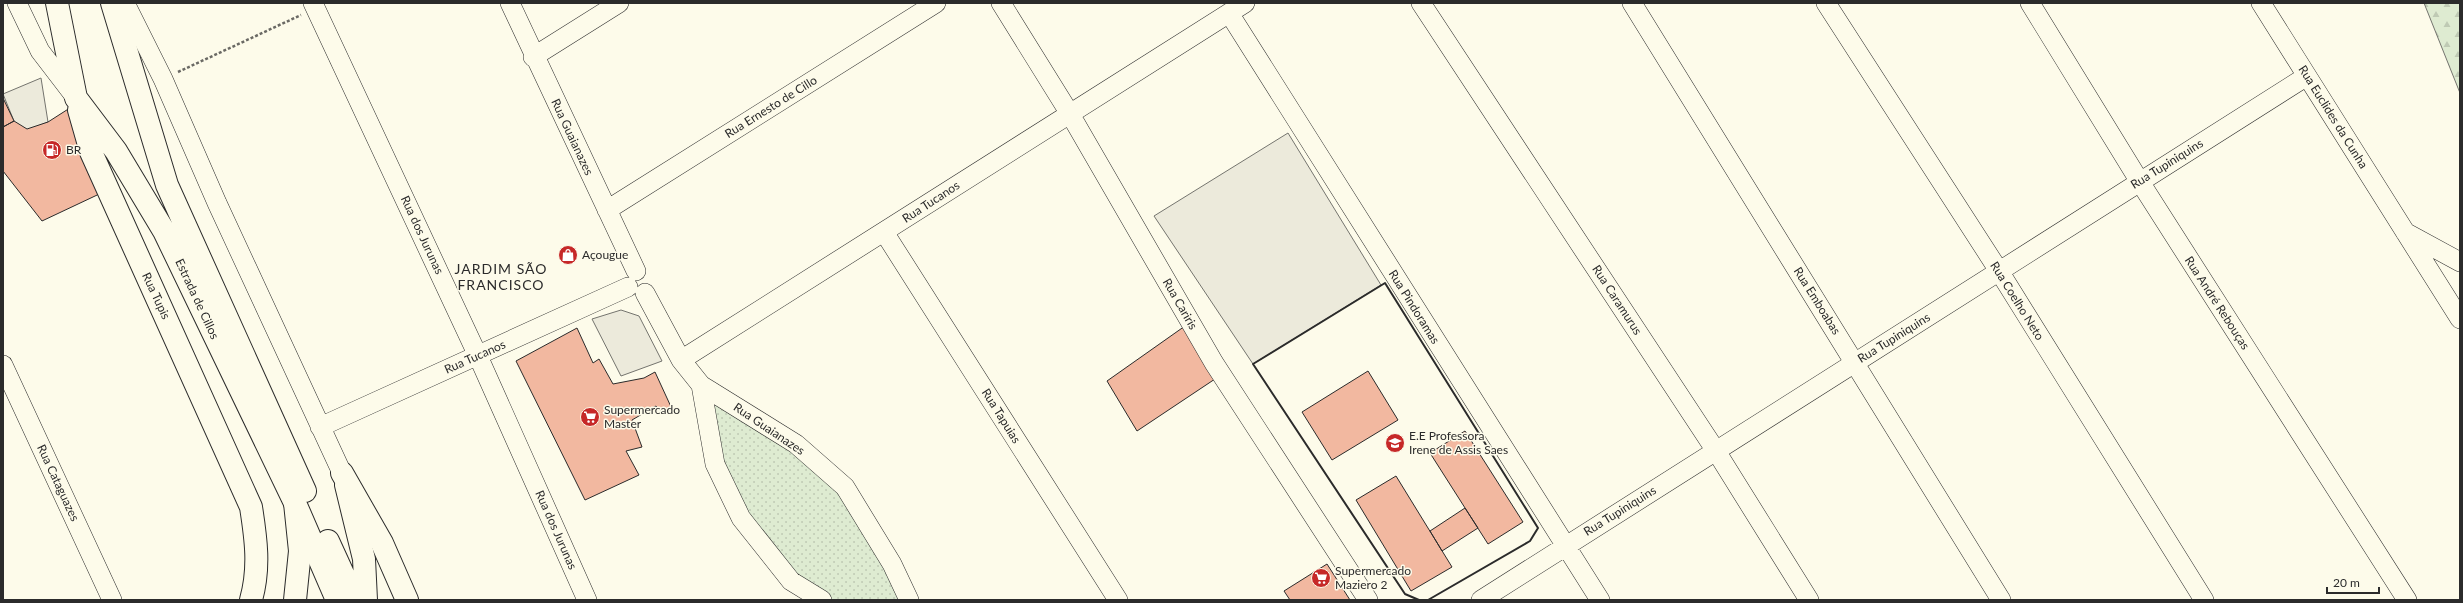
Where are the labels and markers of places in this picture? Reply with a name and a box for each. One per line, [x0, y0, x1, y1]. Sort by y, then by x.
fuel station icon: BR [41, 139, 63, 161]
place label: BR [66, 142, 82, 157]
shop icon: Açougue [557, 244, 579, 266]
place label: Açougue [582, 247, 628, 262]
place label: Supermercado Master [604, 402, 680, 431]
supermarket icon: Supermercado Master [579, 406, 601, 428]
place label: E.E Professora Irene de Assis Saes [1409, 428, 1508, 457]
school or university icon: E.E Professora Irene de Assis Saes [1384, 432, 1406, 454]
place label: Supermercado Maziero 2 [1335, 563, 1411, 592]
supermarket icon: Supermercado Maziero 2 [1310, 567, 1332, 589]

